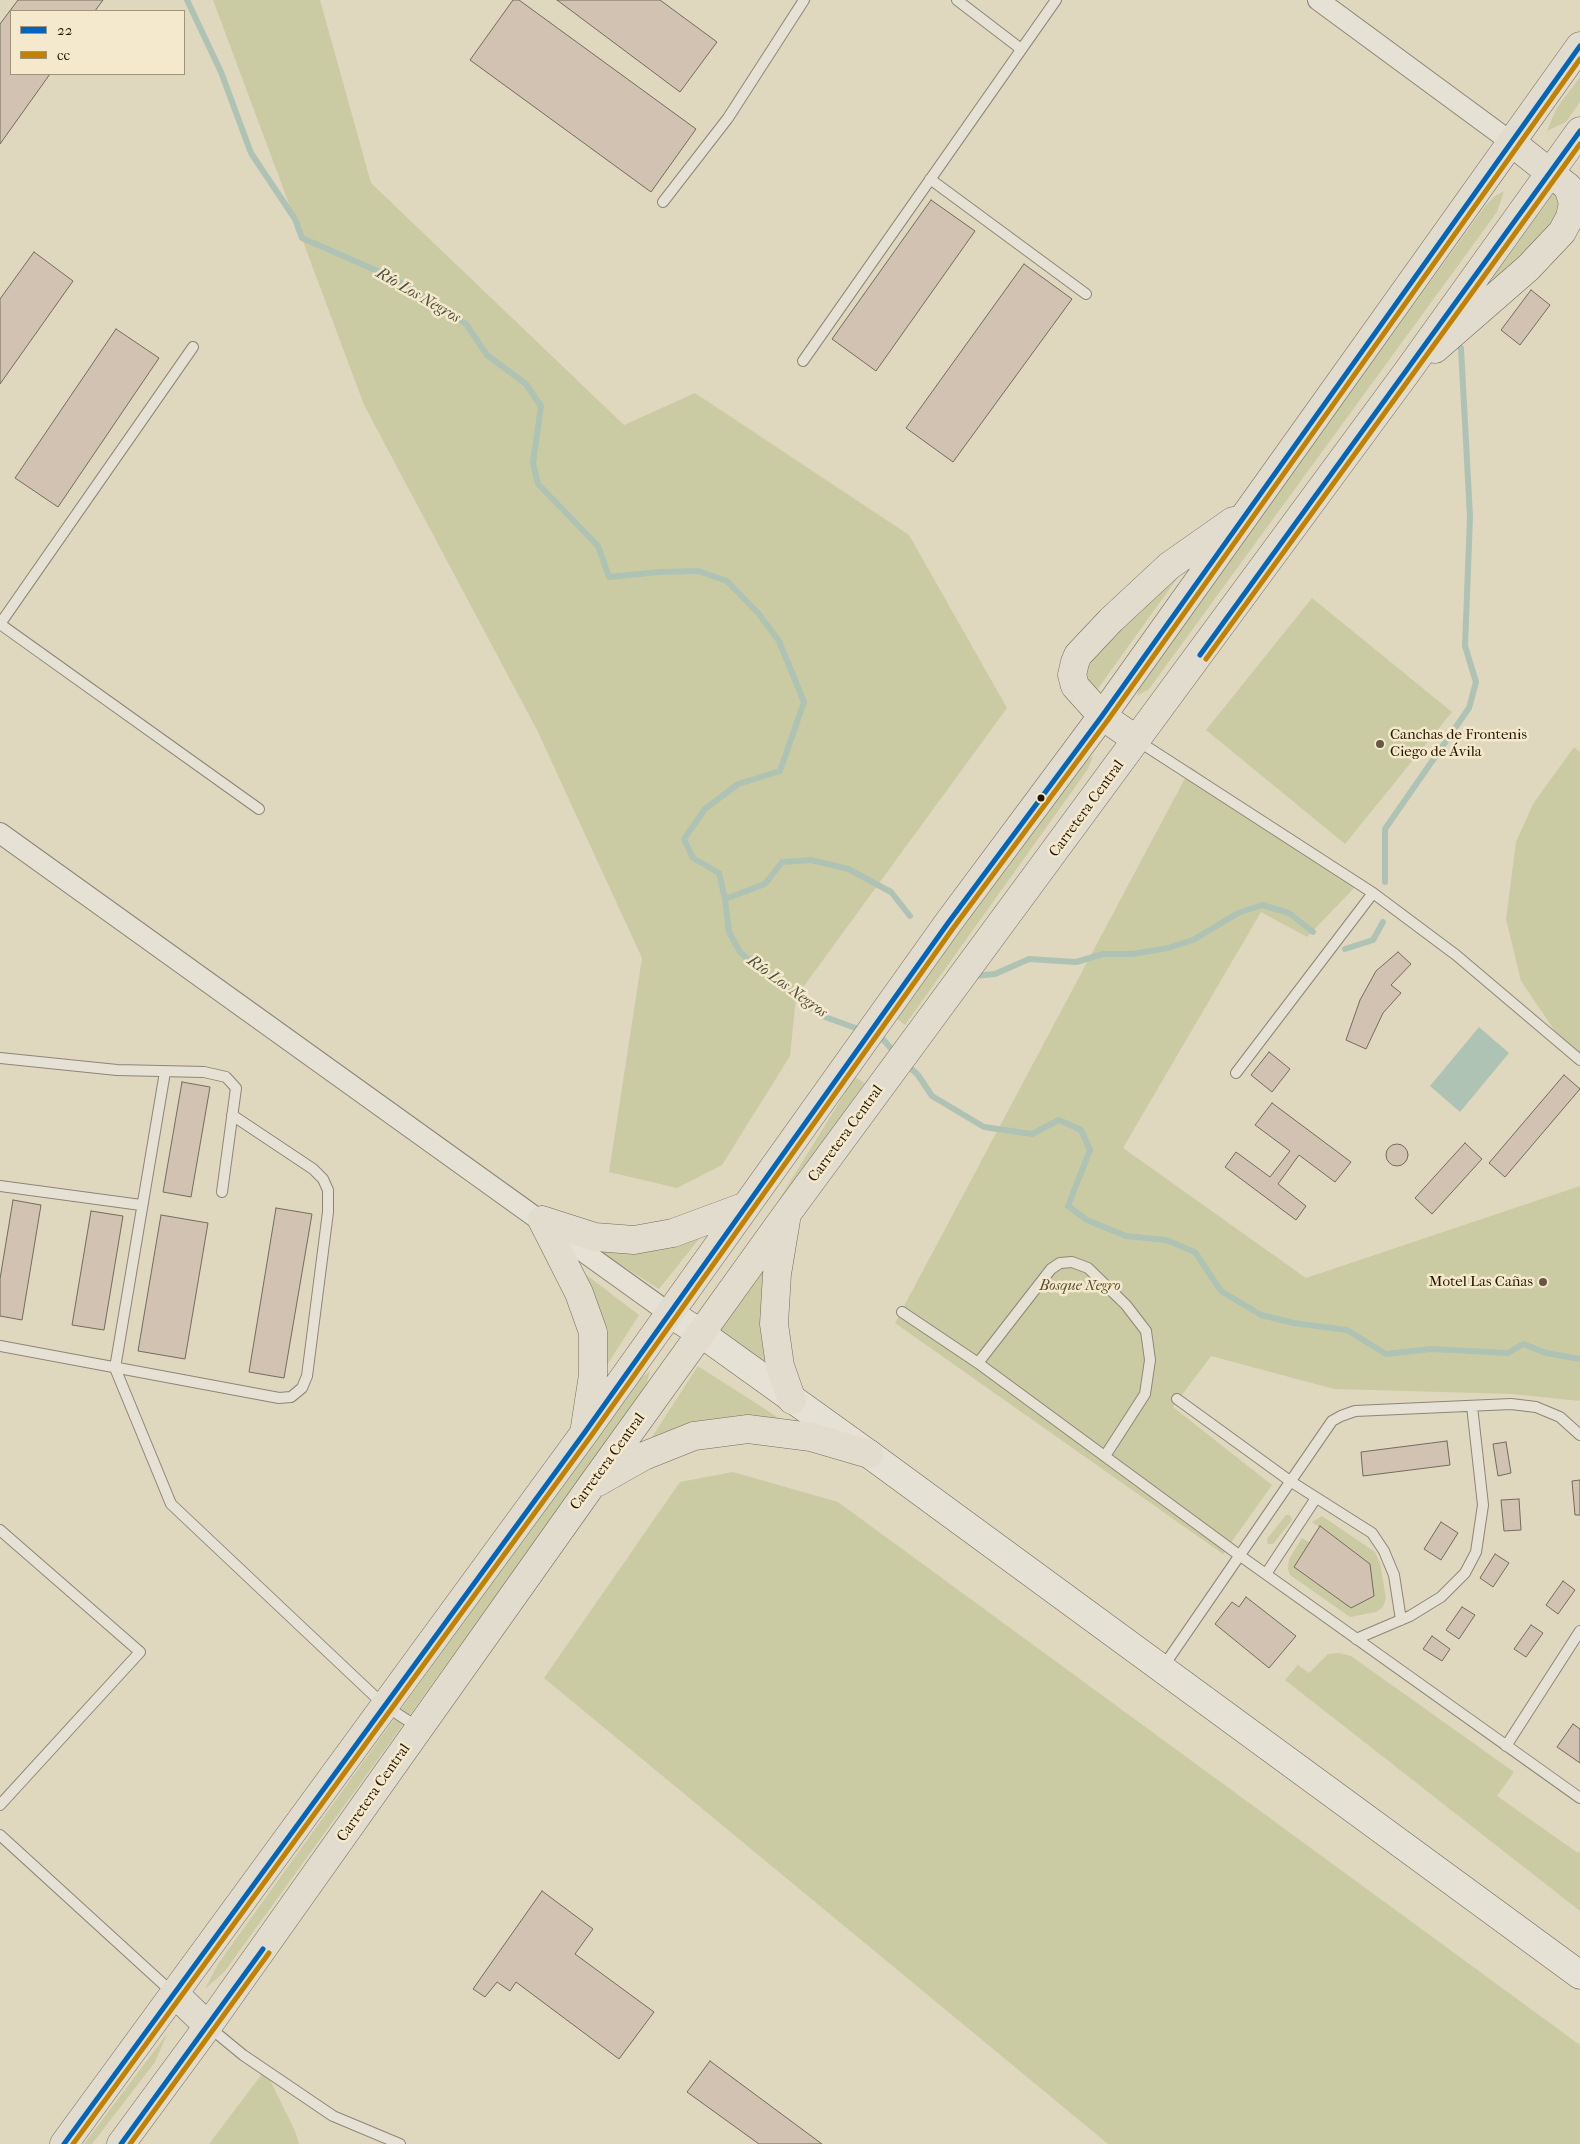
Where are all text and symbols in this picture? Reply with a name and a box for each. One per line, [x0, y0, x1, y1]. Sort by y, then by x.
legend [10, 10, 185, 75]
text: 22 [57, 21, 72, 39]
text: cc [57, 46, 70, 64]
water label: Río Los Negros [372, 264, 464, 328]
place label: Canchas de Frontenis Ciego de Ávila [1390, 726, 1527, 761]
marker: Canchas de Frontenis Ciego de Ávila [1374, 738, 1386, 750]
street label: Carretera Central [1046, 757, 1128, 861]
unlabelled marker [1036, 793, 1046, 803]
water label: Río Los Negros [743, 952, 831, 1022]
street label: Carretera Central [805, 1082, 887, 1186]
place label: Motel Las Cañas [1429, 1273, 1533, 1291]
marker: Motel Las Cañas [1537, 1276, 1549, 1288]
park label: Bosque Negro [1039, 1277, 1121, 1295]
street label: Carretera Central [567, 1410, 649, 1514]
street label: Carretera Central [334, 1741, 414, 1845]

